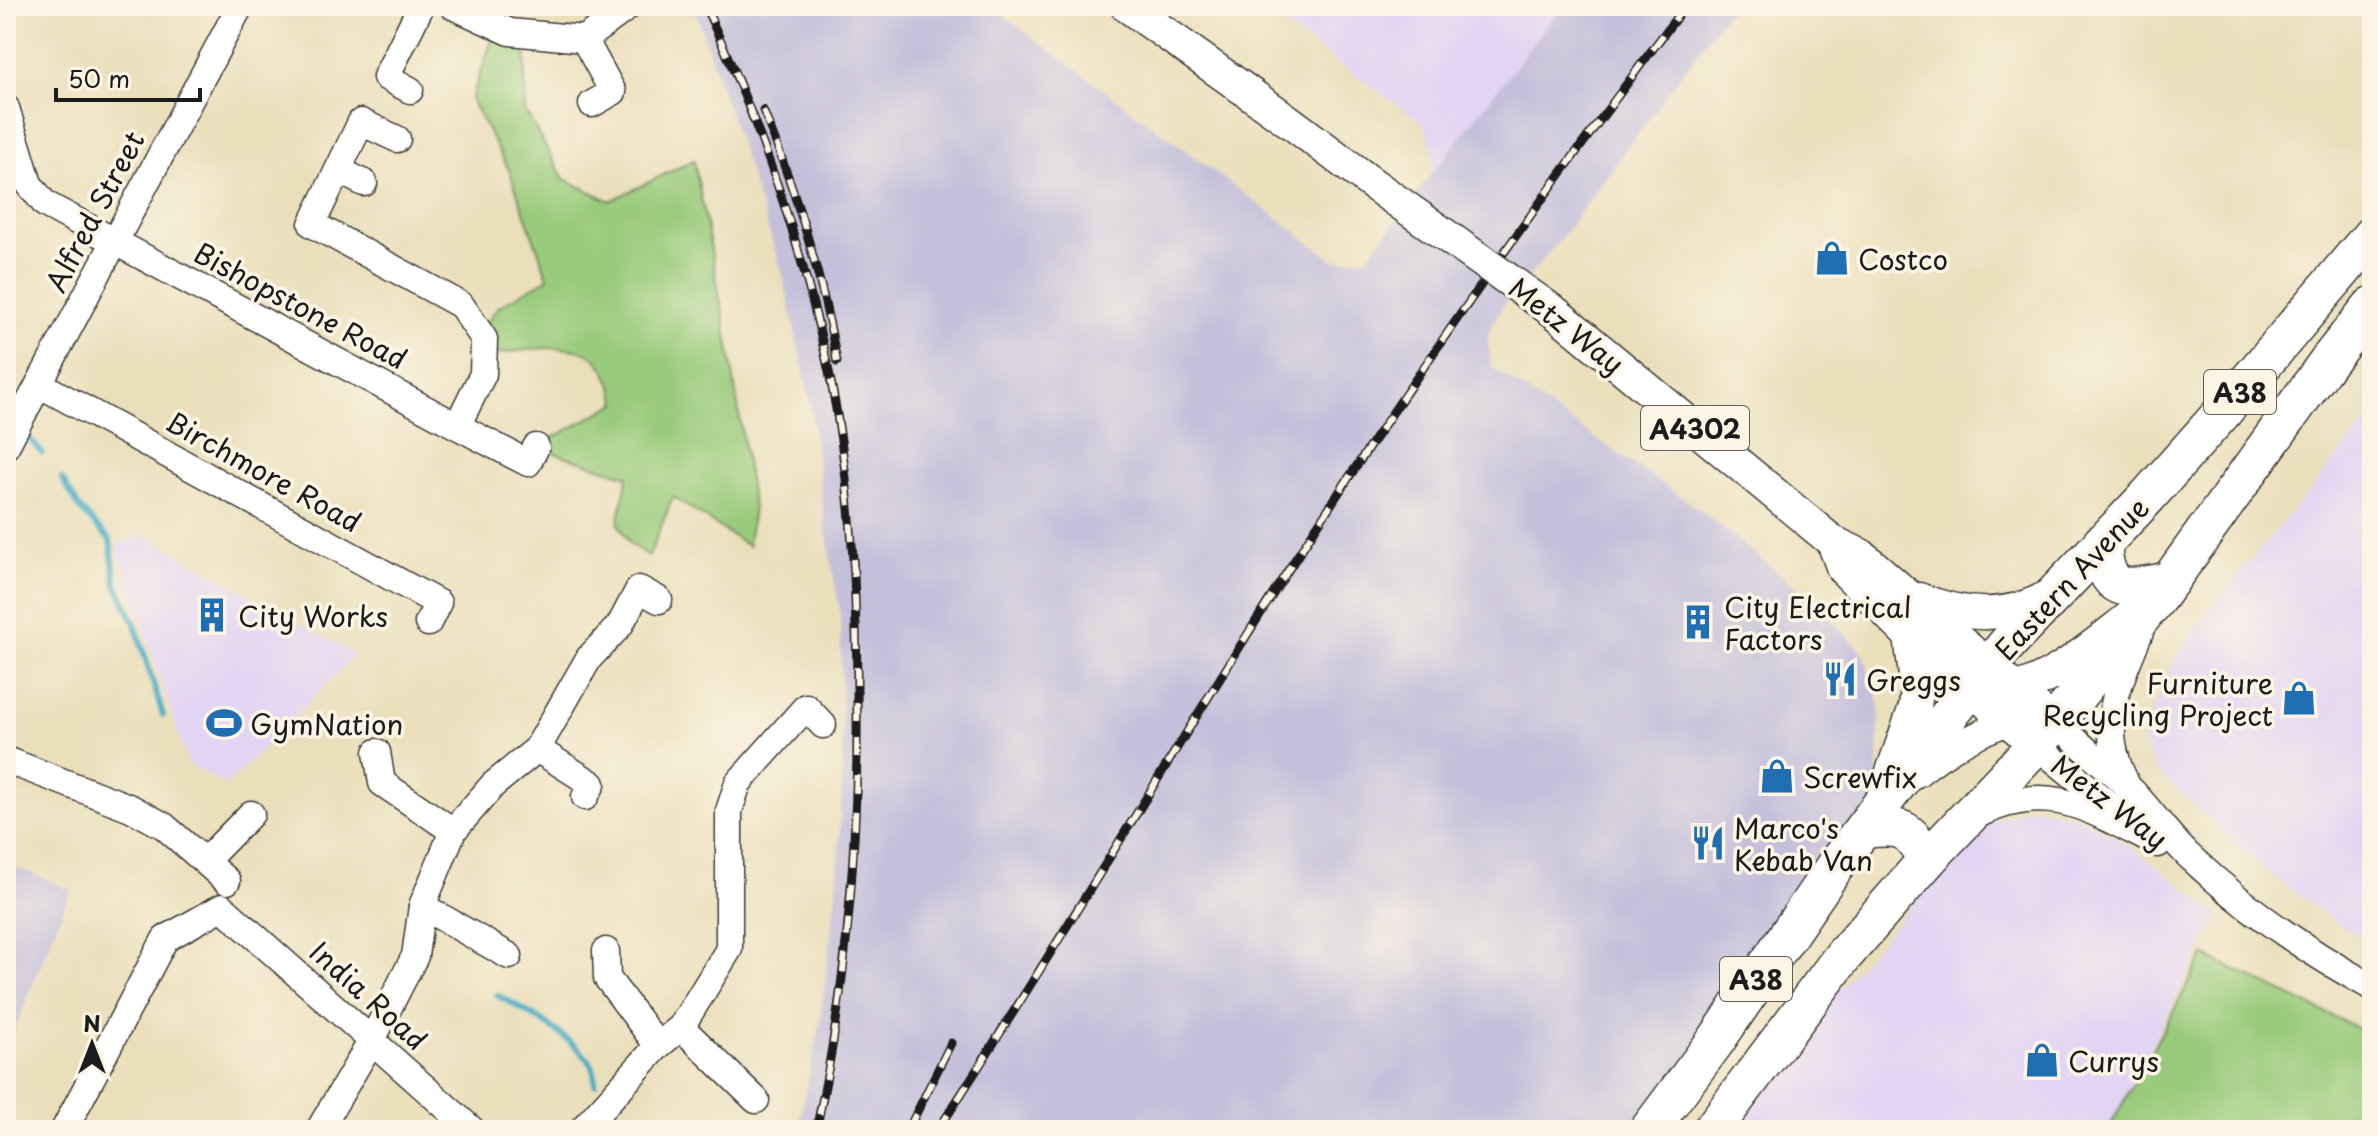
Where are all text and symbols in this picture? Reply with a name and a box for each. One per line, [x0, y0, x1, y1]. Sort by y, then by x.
scale bar [56, 52, 200, 102]
text: 50 m [68, 60, 130, 96]
street label: Alfred Street [34, 123, 154, 299]
street label: Bishopstone Road [187, 231, 415, 379]
place label: Costco [1858, 237, 1948, 280]
shop icon: Costco [1813, 239, 1851, 277]
street label: Metz Way [1500, 266, 1634, 384]
road number: A38 [2204, 370, 2276, 414]
street label: Birchmore Road [159, 400, 369, 542]
road number: A4302 [1641, 406, 1749, 450]
street label: Eastern Avenue [1984, 487, 2158, 669]
place label: City Electrical Factors [1724, 585, 1911, 660]
place label: City Works [238, 594, 388, 637]
building icon: City Works [193, 596, 231, 634]
building icon: City Electrical Factors [1679, 603, 1717, 641]
place label: Greggs [1866, 658, 1961, 701]
restaurant icon: Greggs [1821, 660, 1859, 698]
place label: Furniture Recycling Project [2043, 661, 2273, 736]
shop icon: Furniture Recycling Project [2280, 679, 2318, 717]
place label: GymNation [250, 702, 403, 745]
sports icon: GymNation [205, 704, 243, 742]
street label: Metz Way [2043, 743, 2177, 859]
place label: Screwfix [1803, 755, 1917, 798]
shop icon: Screwfix [1758, 757, 1796, 795]
place label: Marco's Kebab Van [1734, 806, 1873, 881]
restaurant icon: Marco's Kebab Van [1689, 824, 1727, 862]
street label: India Road [300, 930, 438, 1060]
road number: A38 [1720, 957, 1792, 1001]
north arrow [52, 1004, 132, 1084]
text: N [83, 1006, 101, 1039]
place label: Currys [2068, 1039, 2159, 1082]
shop icon: Currys [2023, 1041, 2061, 1079]

